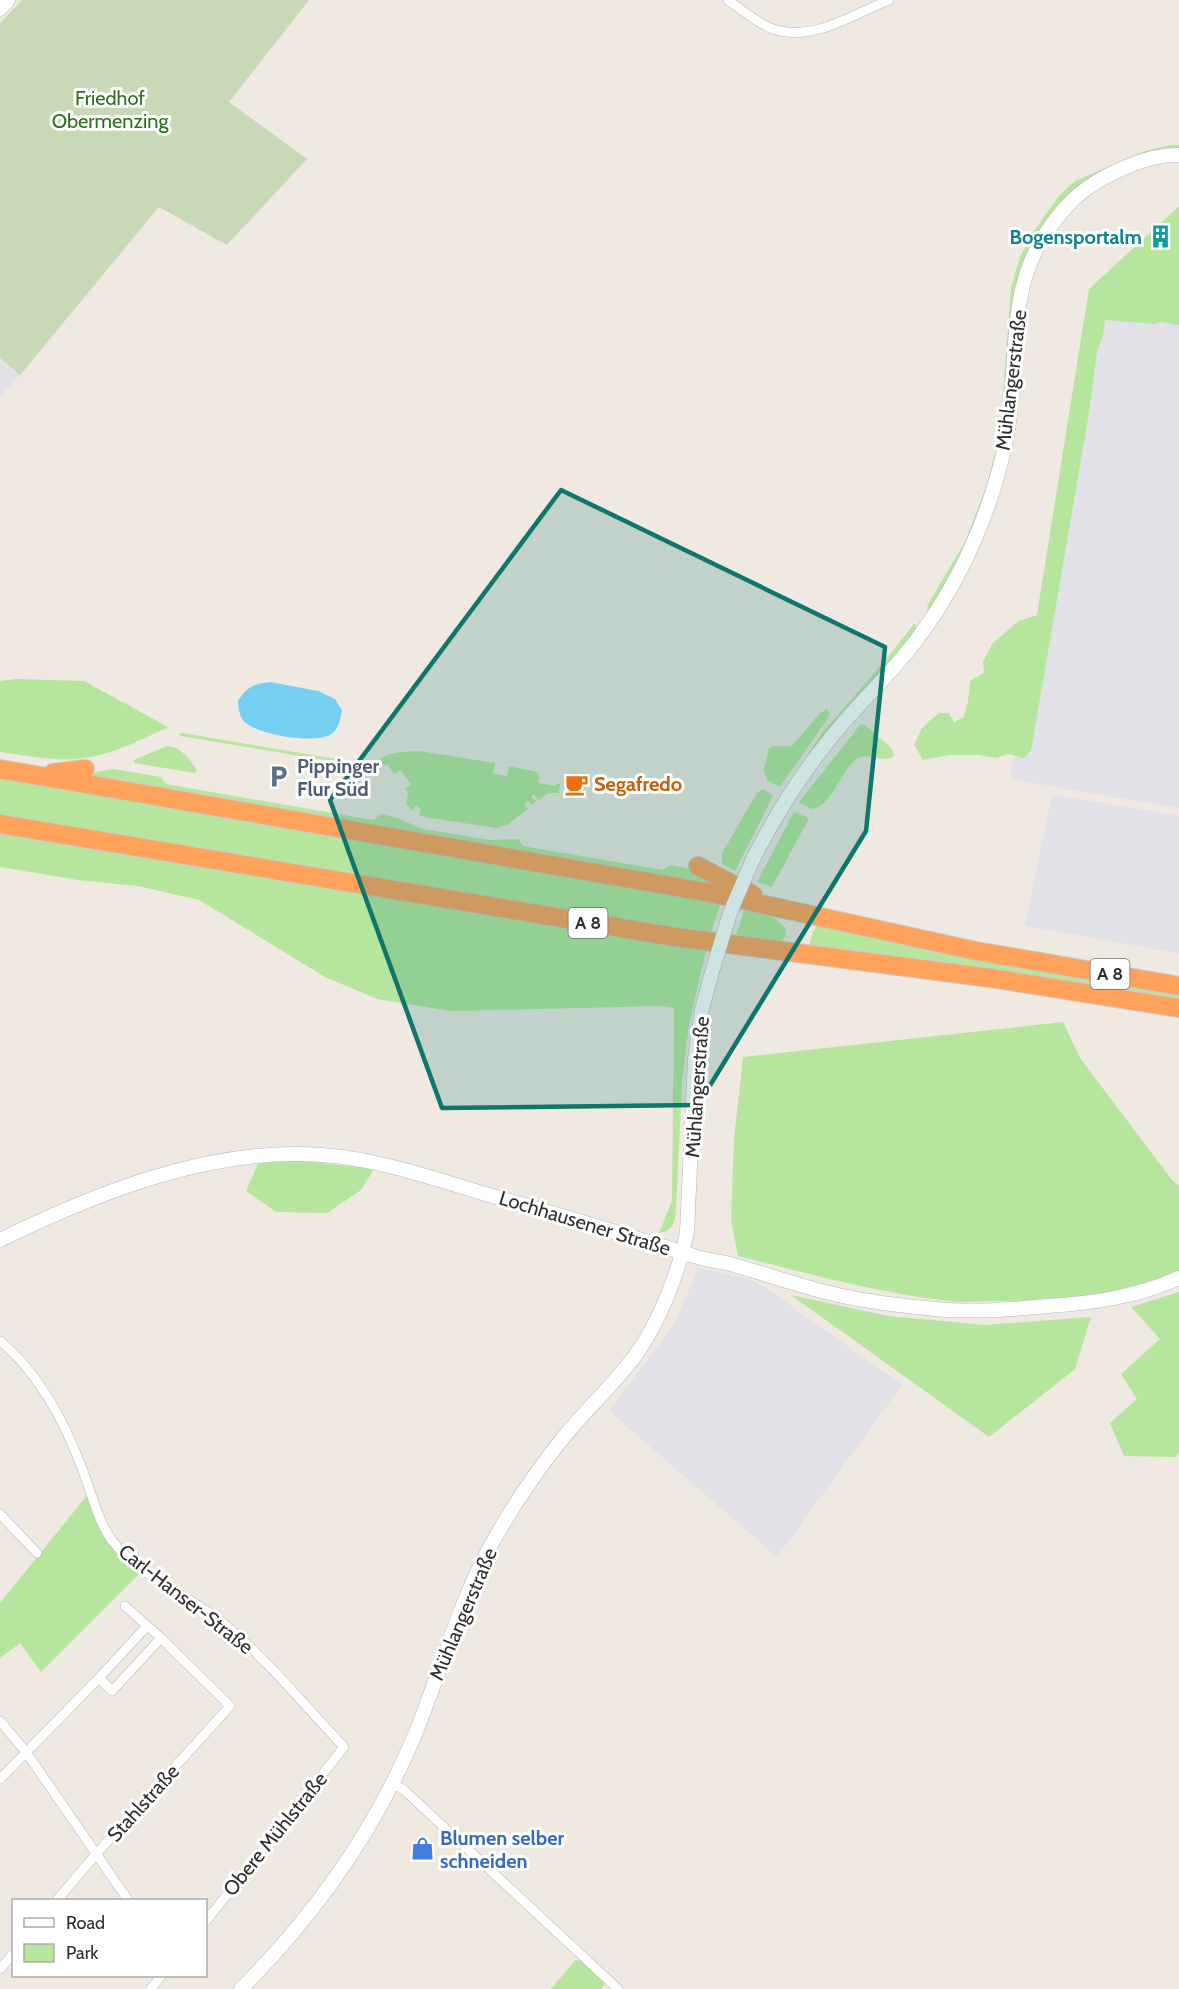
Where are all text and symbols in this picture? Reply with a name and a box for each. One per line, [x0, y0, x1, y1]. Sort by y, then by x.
park label: Friedhof Obermenzing [52, 86, 169, 133]
building icon: Bogensportalm [1147, 224, 1173, 250]
place label: Bogensportalm [1009, 225, 1142, 249]
street label: Mühlangerstraße [990, 308, 1032, 452]
place label: Pippinger Flur Süd [297, 754, 380, 801]
parking icon: Pippinger Flur Süd [266, 764, 292, 790]
cafe icon: Segafredo [563, 771, 589, 797]
place label: Segafredo [594, 772, 682, 796]
road number: A 8 [568, 908, 608, 938]
road number: A 8 [1090, 959, 1130, 989]
street label: Mühlangerstraße [680, 1015, 714, 1159]
street label: Lochhausener Straße [496, 1186, 674, 1260]
street label: Carl-Hanser-Straße [114, 1539, 258, 1659]
street label: Mühlangerstraße [424, 1544, 502, 1684]
street label: Stahlstraße [102, 1759, 184, 1847]
street label: Obere Mühlstraße [218, 1767, 332, 1901]
place label: Blumen selber schneiden [440, 1826, 565, 1873]
shop icon: Blumen selber schneiden [409, 1836, 435, 1862]
legend [12, 1899, 207, 1977]
text: Road [66, 1912, 105, 1934]
text: Park [66, 1942, 99, 1964]

